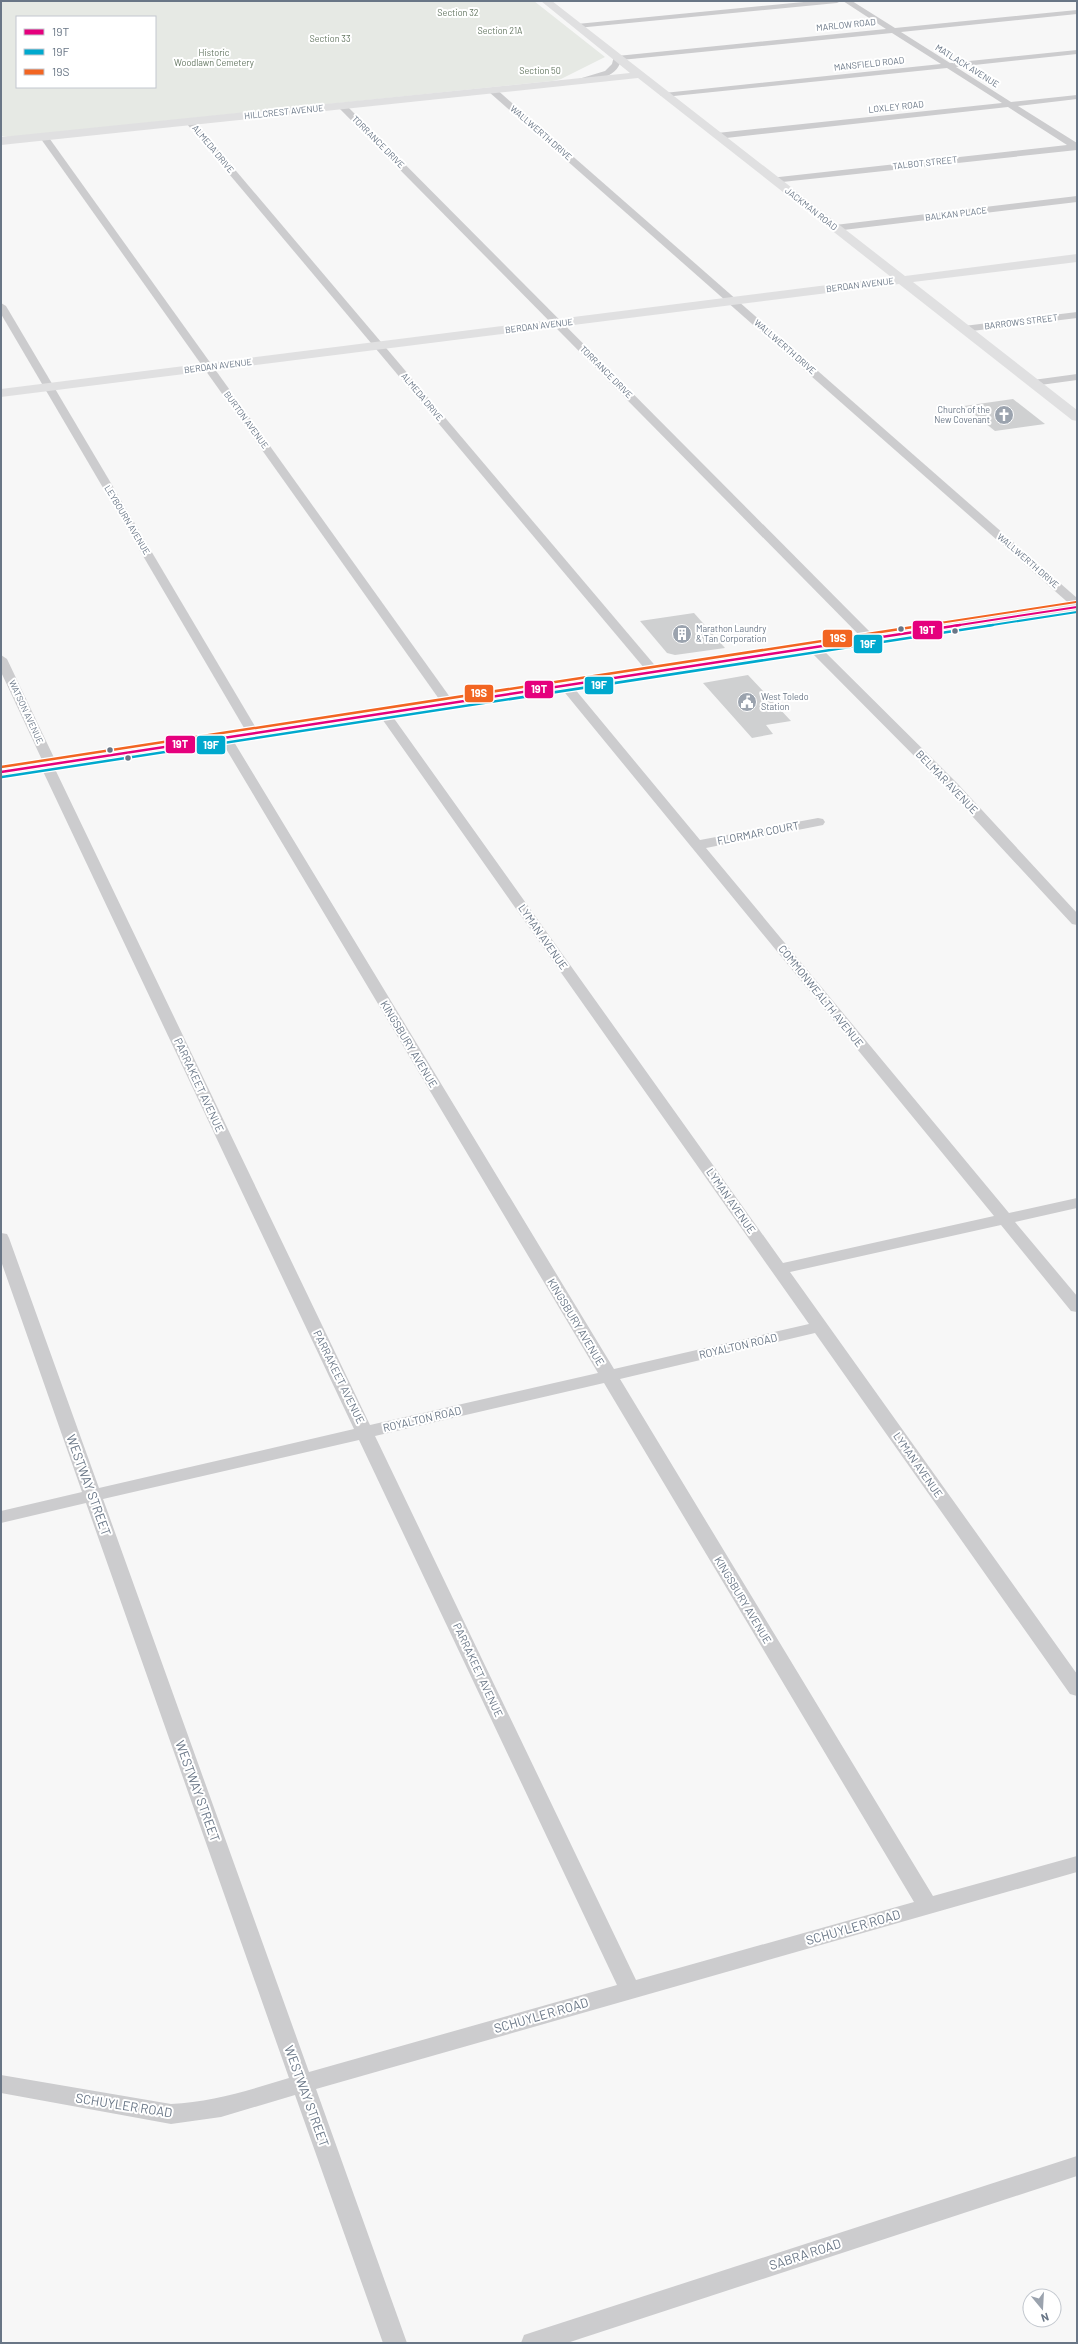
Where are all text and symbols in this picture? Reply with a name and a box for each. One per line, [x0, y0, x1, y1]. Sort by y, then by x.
park label: Section 32 [437, 7, 479, 18]
legend [16, 16, 156, 88]
street label: MARLOW ROAD [816, 16, 876, 33]
text: 19T [52, 24, 69, 38]
park label: Section 21A [477, 25, 523, 36]
park label: Section 33 [309, 33, 351, 44]
street label: MATLACK AVENUE [933, 42, 1001, 90]
text: 19F [52, 44, 69, 58]
park label: Historic Woodlawn Cemetery [174, 47, 254, 68]
street label: MANSFIELD ROAD [833, 54, 905, 73]
text: 19S [52, 64, 69, 78]
park label: Section 50 [519, 65, 561, 76]
street label: LOXLEY ROAD [868, 98, 924, 115]
street label: HILLCREST AVENUE [244, 102, 324, 121]
street label: WALLWERTH DRIVE [508, 103, 574, 162]
street label: TORRANCE DRIVE [350, 113, 407, 170]
street label: ALMEDA DRIVE [190, 123, 237, 175]
street label: TALBOT STREET [892, 154, 958, 171]
street label: JACKMAN ROAD [783, 185, 840, 232]
street label: BALKAN PLACE [924, 204, 987, 223]
street label: BERDAN AVENUE [825, 275, 895, 294]
street label: BARROWS STREET [984, 312, 1058, 331]
street label: BERDAN AVENUE [504, 316, 574, 335]
street label: WALLWERTH DRIVE [752, 317, 818, 376]
street label: TORRANCE DRIVE [578, 343, 635, 400]
street label: BERDAN AVENUE [183, 356, 253, 375]
street label: ALMEDA DRIVE [399, 371, 446, 423]
street label: BURTON AVENUE [222, 389, 271, 451]
place label: Church of the New Covenant [934, 404, 990, 425]
church icon: Church of the New Covenant [993, 404, 1015, 426]
street label: LEYBOURN AVENUE [102, 483, 152, 556]
street label: WALLWERTH DRIVE [995, 531, 1061, 590]
line badge: 19T [912, 620, 943, 640]
building icon: Marathon Laundry & Tan Corporation [671, 623, 693, 645]
place label: Marathon Laundry & Tan Corporation [696, 623, 767, 644]
text: 19T [919, 623, 936, 636]
unlabelled marker [896, 624, 906, 634]
unlabelled marker [950, 626, 960, 636]
line badge: 19S [822, 629, 853, 648]
text: 19S [830, 631, 847, 644]
line badge: 19F [853, 634, 883, 654]
text: 19F [860, 637, 876, 650]
line badge: 19F [584, 676, 614, 695]
street label: WATSON AVENUE [7, 678, 46, 745]
text: 19F [591, 678, 607, 691]
line badge: 19T [524, 680, 554, 699]
text: 19T [531, 682, 548, 695]
line badge: 19S [464, 684, 494, 703]
text: 19S [471, 686, 488, 699]
public building icon: West Toledo Station [736, 691, 758, 713]
place label: West Toledo Station [761, 691, 809, 712]
line badge: 19T [165, 735, 196, 754]
line badge: 19F [196, 735, 226, 755]
text: 19T [172, 737, 189, 750]
text: 19F [203, 738, 219, 751]
unlabelled marker [105, 745, 115, 755]
street label: BELMAR AVENUE [914, 747, 981, 816]
unlabelled marker [123, 753, 133, 763]
street label: FLORMAR COURT [716, 818, 800, 847]
street label: LYMAN AVENUE [516, 902, 571, 972]
street label: COMMONWEALTH AVENUE [776, 942, 867, 1050]
street label: KINGSBURY AVENUE [378, 998, 441, 1090]
street label: PARRAKEET AVENUE [172, 1036, 227, 1134]
street label: LYMAN AVENUE [704, 1166, 759, 1236]
street label: KINGSBURY AVENUE [545, 1276, 608, 1368]
street label: PARRAKEET AVENUE [311, 1328, 368, 1426]
street label: ROYALTON ROAD [697, 1330, 778, 1361]
street label: ROYALTON ROAD [381, 1403, 462, 1434]
street label: LYMAN AVENUE [891, 1430, 946, 1500]
street label: WESTWAY STREET [63, 1432, 115, 1538]
street label: KINGSBURY AVENUE [712, 1554, 775, 1646]
street label: PARRAKEET AVENUE [451, 1621, 506, 1719]
street label: WESTWAY STREET [172, 1738, 224, 1844]
street label: SCHUYLER ROAD [804, 1906, 902, 1948]
street label: SCHUYLER ROAD [492, 1994, 590, 2036]
street label: WESTWAY STREET [281, 2043, 333, 2149]
street label: SCHUYLER ROAD [75, 2089, 173, 2121]
street label: SABRA ROAD [767, 2235, 843, 2273]
north arrow [1022, 2288, 1062, 2328]
text: N [1040, 2311, 1051, 2325]

